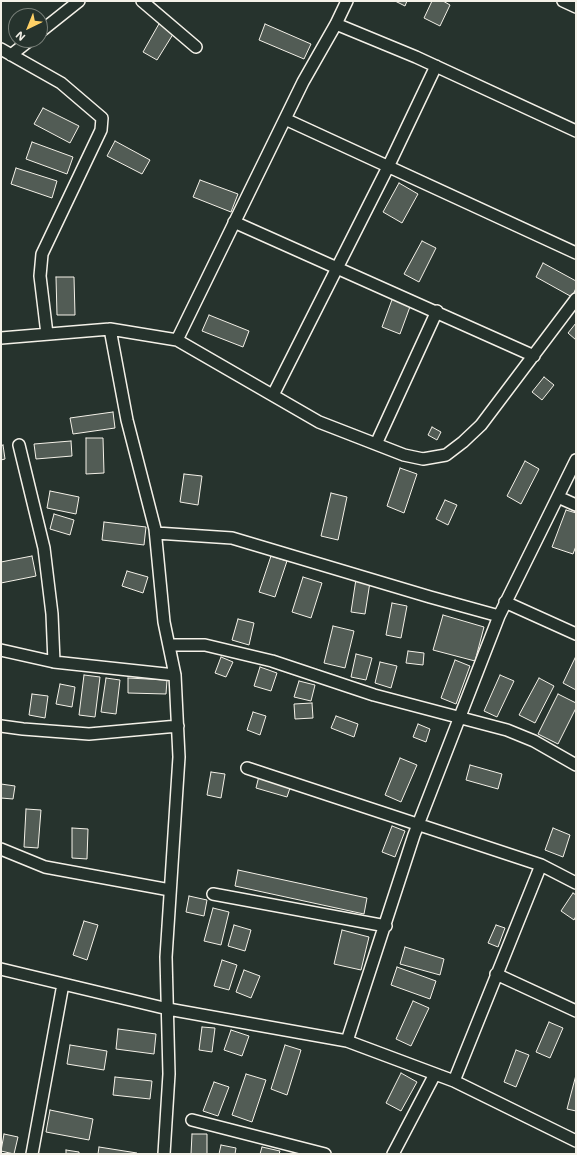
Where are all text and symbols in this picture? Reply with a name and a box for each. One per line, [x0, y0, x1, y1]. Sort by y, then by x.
north arrow [8, 8, 48, 48]
text: N [12, 28, 28, 45]

